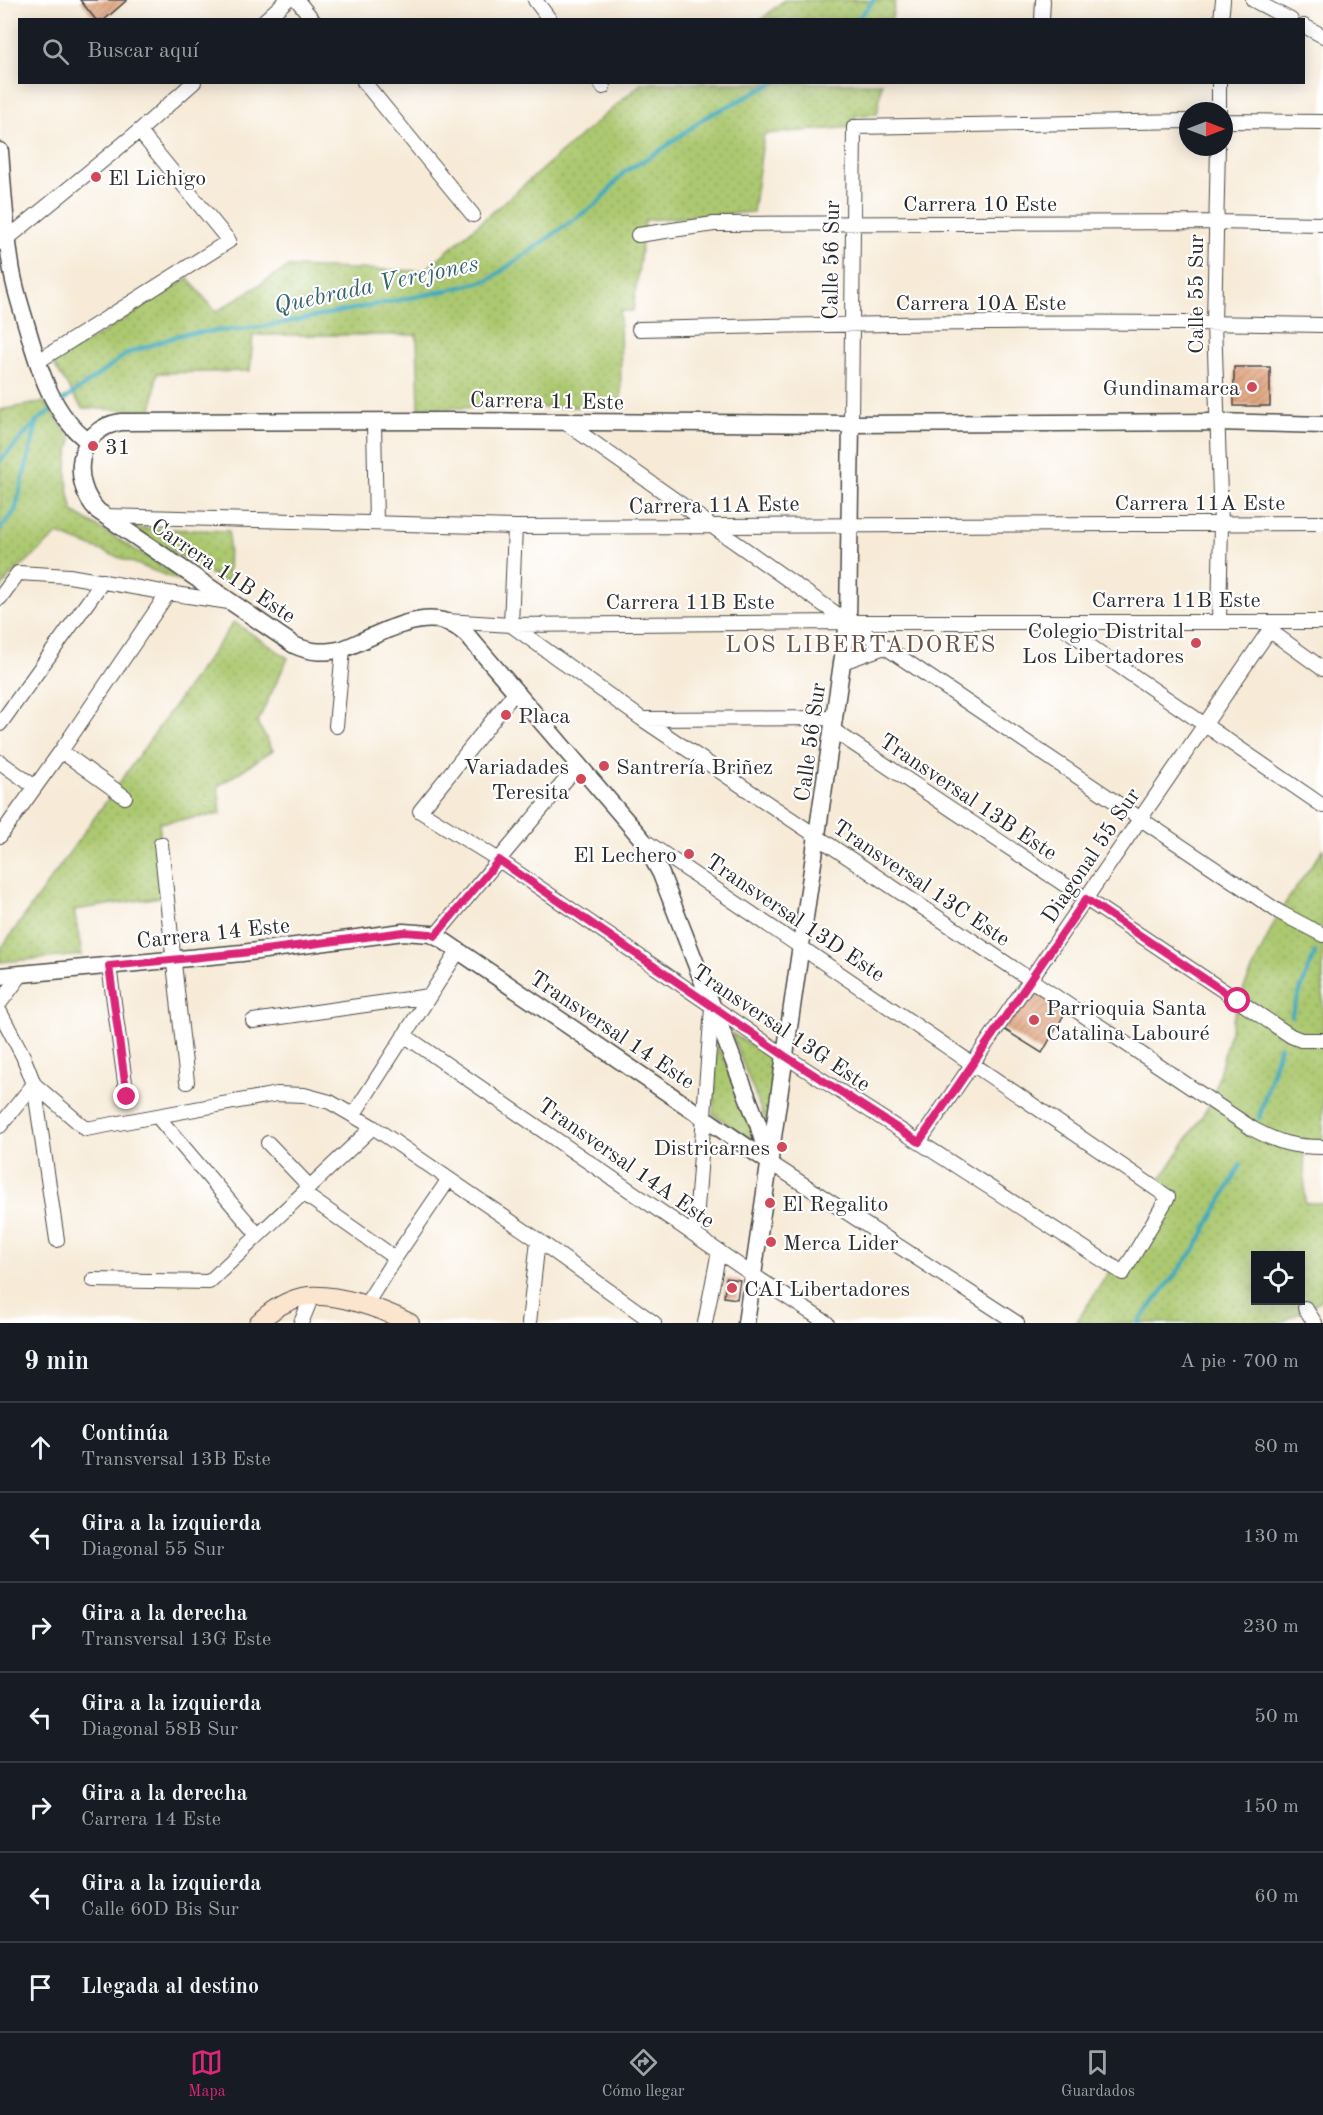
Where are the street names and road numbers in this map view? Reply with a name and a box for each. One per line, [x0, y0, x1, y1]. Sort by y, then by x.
street label: Carrera 10 Este [903, 194, 1057, 216]
street label: Calle 56 Sur [820, 200, 844, 320]
street label: Calle 55 Sur [1186, 234, 1208, 354]
street label: Carrera 10A Este [896, 293, 1066, 315]
street label: Carrera 11 Este [470, 390, 624, 414]
street label: Carrera 11A Este [1115, 493, 1285, 515]
street label: Carrera 11A Este [628, 494, 800, 518]
street label: Carrera 11B Este [147, 515, 299, 628]
street label: Carrera 11B Este [1091, 590, 1261, 612]
street label: Carrera 11B Este [605, 592, 775, 614]
street label: Calle 56 Sur [792, 681, 830, 803]
street label: Transversal 13B Este [875, 730, 1061, 865]
street label: Diagonal 55 Sur [1038, 785, 1145, 928]
street label: Transversal 13C Este [828, 816, 1013, 951]
street label: Transversal 13D Este [701, 851, 888, 987]
street label: Carrera 14 Este [135, 915, 291, 953]
street label: Transversal 13G Este [688, 961, 874, 1096]
street label: Transversal 14 Este [526, 967, 698, 1094]
street label: Transversal 14A Este [533, 1094, 718, 1233]

